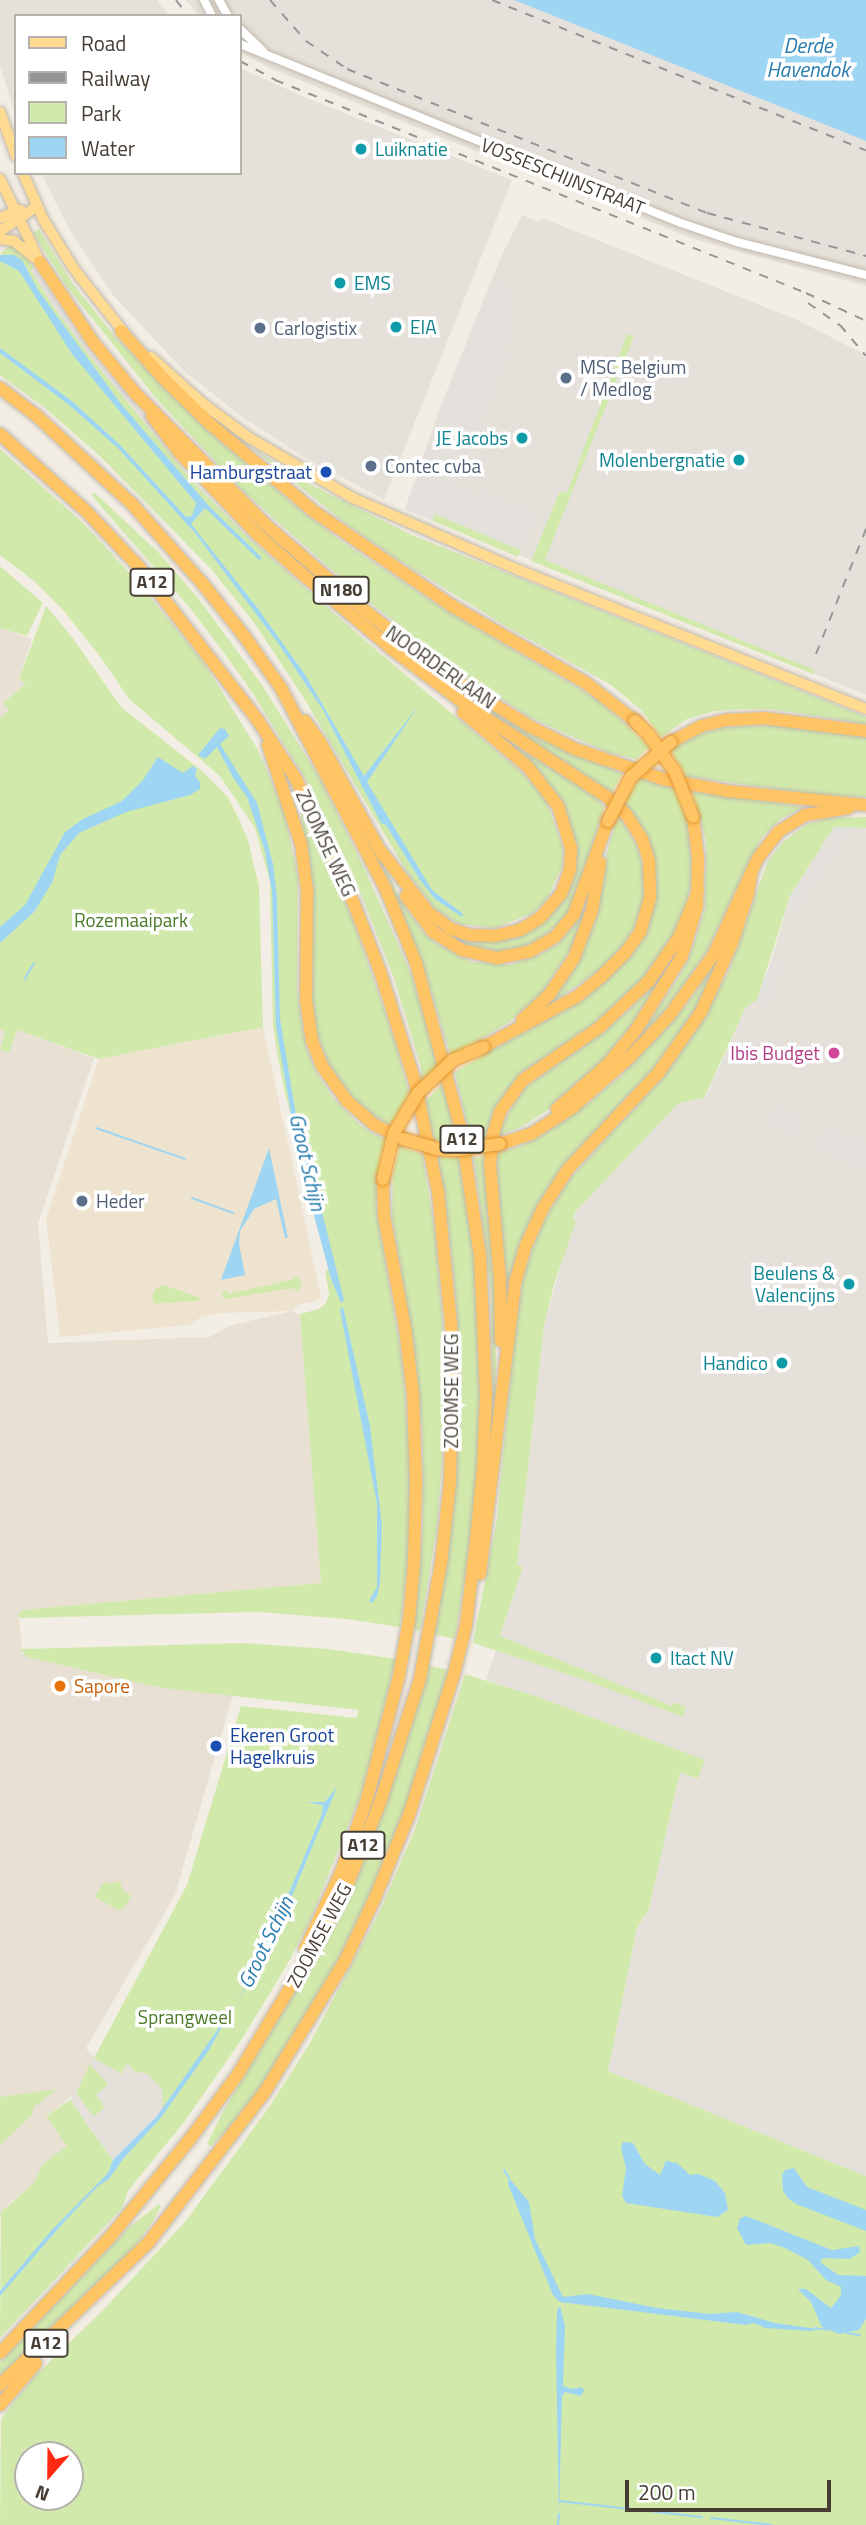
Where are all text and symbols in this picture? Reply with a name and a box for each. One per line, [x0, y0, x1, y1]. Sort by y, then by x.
legend [14, 14, 242, 175]
text: Road [81, 27, 126, 59]
water label: Derde Havendok [766, 32, 850, 82]
text: Railway [81, 62, 150, 94]
text: Park [81, 97, 121, 129]
text: Water [81, 132, 135, 164]
street label: VOSSESCHIJNSTRAAT [478, 133, 648, 219]
place label: Luiknatie [375, 138, 448, 160]
marker: Luiknatie [353, 141, 369, 157]
place label: EMS [354, 272, 391, 294]
marker: EMS [332, 275, 348, 291]
place label: EIA [410, 316, 437, 338]
place label: Carlogistix [274, 317, 357, 339]
marker: EIA [388, 319, 404, 335]
marker: Carlogistix [252, 320, 268, 336]
place label: MSC Belgium / Medlog [580, 356, 686, 400]
marker: MSC Belgium / Medlog [558, 370, 574, 386]
place label: JE Jacobs [436, 427, 508, 449]
marker: JE Jacobs [514, 430, 530, 446]
place label: Molenbergnatie [599, 449, 725, 471]
marker: Molenbergnatie [731, 452, 747, 468]
place label: Contec cvba [385, 455, 481, 477]
marker: Contec cvba [363, 458, 379, 474]
place label: Hamburgstraat [190, 461, 312, 483]
marker: Hamburgstraat [318, 464, 334, 480]
road number: A12 [129, 568, 175, 596]
road number: N180 [311, 576, 371, 604]
street label: NOORDERLAAN [382, 621, 500, 713]
street label: ZOOMSE WEG [291, 786, 361, 900]
park label: Rozemaaipark [74, 909, 188, 931]
place label: Ibis Budget [730, 1042, 820, 1064]
marker: Ibis Budget [826, 1045, 842, 1061]
water label: Groot Schijn [285, 1111, 331, 1213]
road number: A12 [439, 1124, 485, 1154]
place label: Heder [96, 1190, 145, 1212]
marker: Heder [74, 1193, 90, 1209]
place label: Beulens & Valencijns [753, 1262, 835, 1306]
marker: Beulens & Valencijns [841, 1276, 857, 1292]
street label: ZOOMSE WEG [440, 1333, 462, 1449]
place label: Handico [703, 1352, 768, 1374]
marker: Handico [774, 1355, 790, 1371]
place label: Itact NV [670, 1647, 734, 1669]
marker: Itact NV [648, 1650, 664, 1666]
place label: Sapore [74, 1675, 130, 1697]
marker: Sapore [52, 1678, 68, 1694]
place label: Ekeren Groot Hagelkruis [230, 1724, 334, 1768]
marker: Ekeren Groot Hagelkruis [208, 1738, 224, 1754]
road number: A12 [340, 1830, 386, 1859]
street label: ZOOMSE WEG [282, 1879, 356, 1991]
water label: Groot Schijn [232, 1892, 298, 1992]
park label: Sprangweel [138, 2006, 232, 2028]
road number: A12 [23, 2328, 69, 2358]
north arrow [14, 2441, 84, 2511]
scale bar [628, 2466, 834, 2510]
text: 200 m [638, 2476, 695, 2508]
text: N [31, 2478, 53, 2510]

